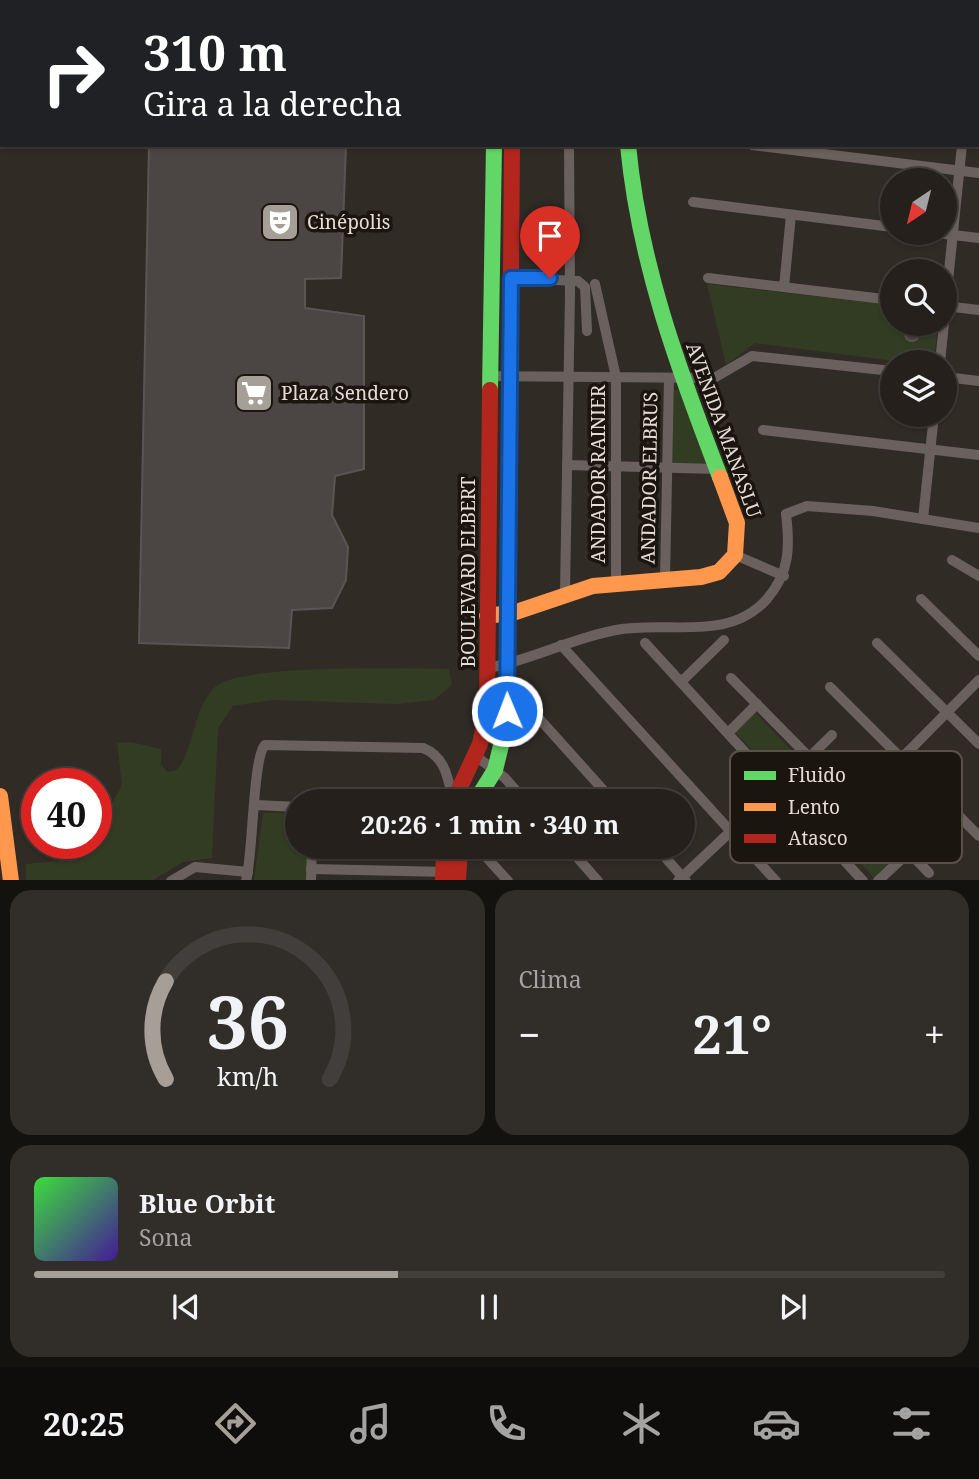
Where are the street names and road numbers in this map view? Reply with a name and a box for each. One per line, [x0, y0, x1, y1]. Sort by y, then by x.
street label: AVENIDA MANASLU [680, 339, 768, 522]
street label: ANDADOR RAINIER [585, 384, 611, 563]
street label: ANDADOR ELBRUS [634, 392, 664, 564]
street label: BOULEVARD ELBERT [455, 476, 481, 668]

